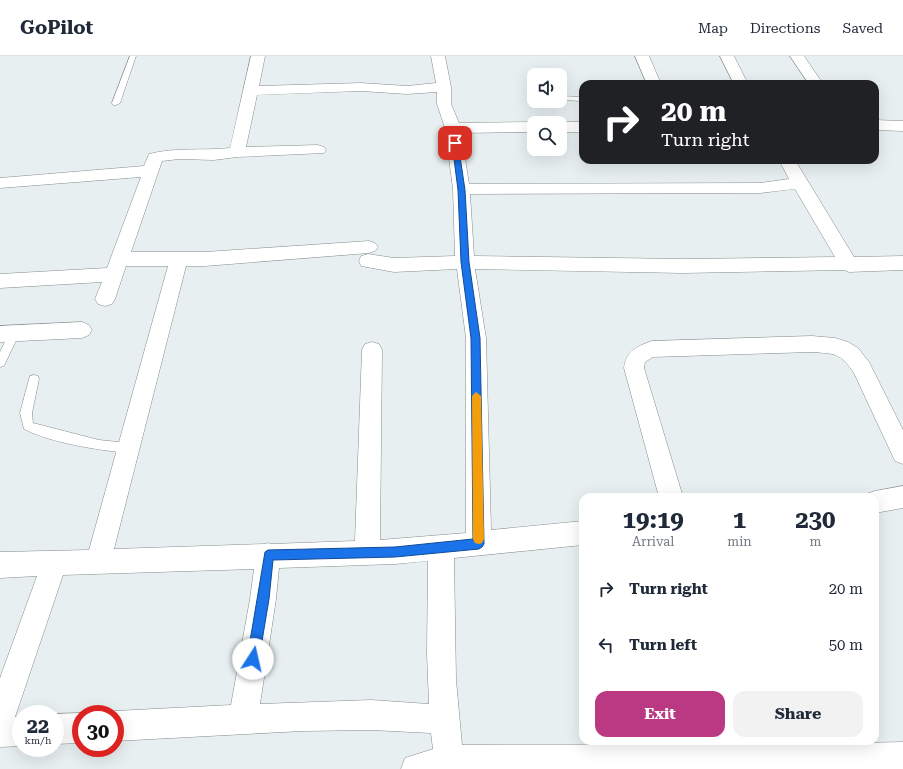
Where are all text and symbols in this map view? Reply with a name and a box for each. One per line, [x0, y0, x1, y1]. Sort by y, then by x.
text: GoPilot [20, 16, 93, 39]
text: Map [698, 20, 728, 36]
text: Directions [750, 20, 820, 36]
text: Saved [842, 20, 883, 36]
map controls [527, 68, 567, 156]
button: sound [527, 68, 567, 108]
text: 20 m [661, 95, 726, 128]
icon: right [595, 96, 647, 148]
button: search [527, 116, 567, 156]
pin [438, 126, 472, 160]
text: Turn right [661, 129, 749, 150]
icon: arrive [444, 132, 466, 154]
text: 19:19 [623, 506, 684, 534]
text: 1 [733, 506, 746, 534]
text: 230 [795, 506, 836, 534]
text: Arrival [632, 534, 674, 549]
text: min [727, 534, 752, 549]
text: m [809, 534, 821, 549]
icon: right [595, 578, 617, 600]
text: Turn right [629, 580, 708, 598]
text: 20 m [829, 580, 863, 598]
icon: left [595, 634, 617, 656]
text: Turn left [629, 636, 697, 654]
text: 50 m [829, 636, 863, 654]
position arrow [232, 638, 274, 680]
button: Exit [595, 691, 725, 737]
button: Share [733, 691, 863, 737]
speed limit sign: 30 [72, 705, 124, 757]
text: 22 [27, 714, 49, 738]
text: km/h [25, 735, 51, 746]

